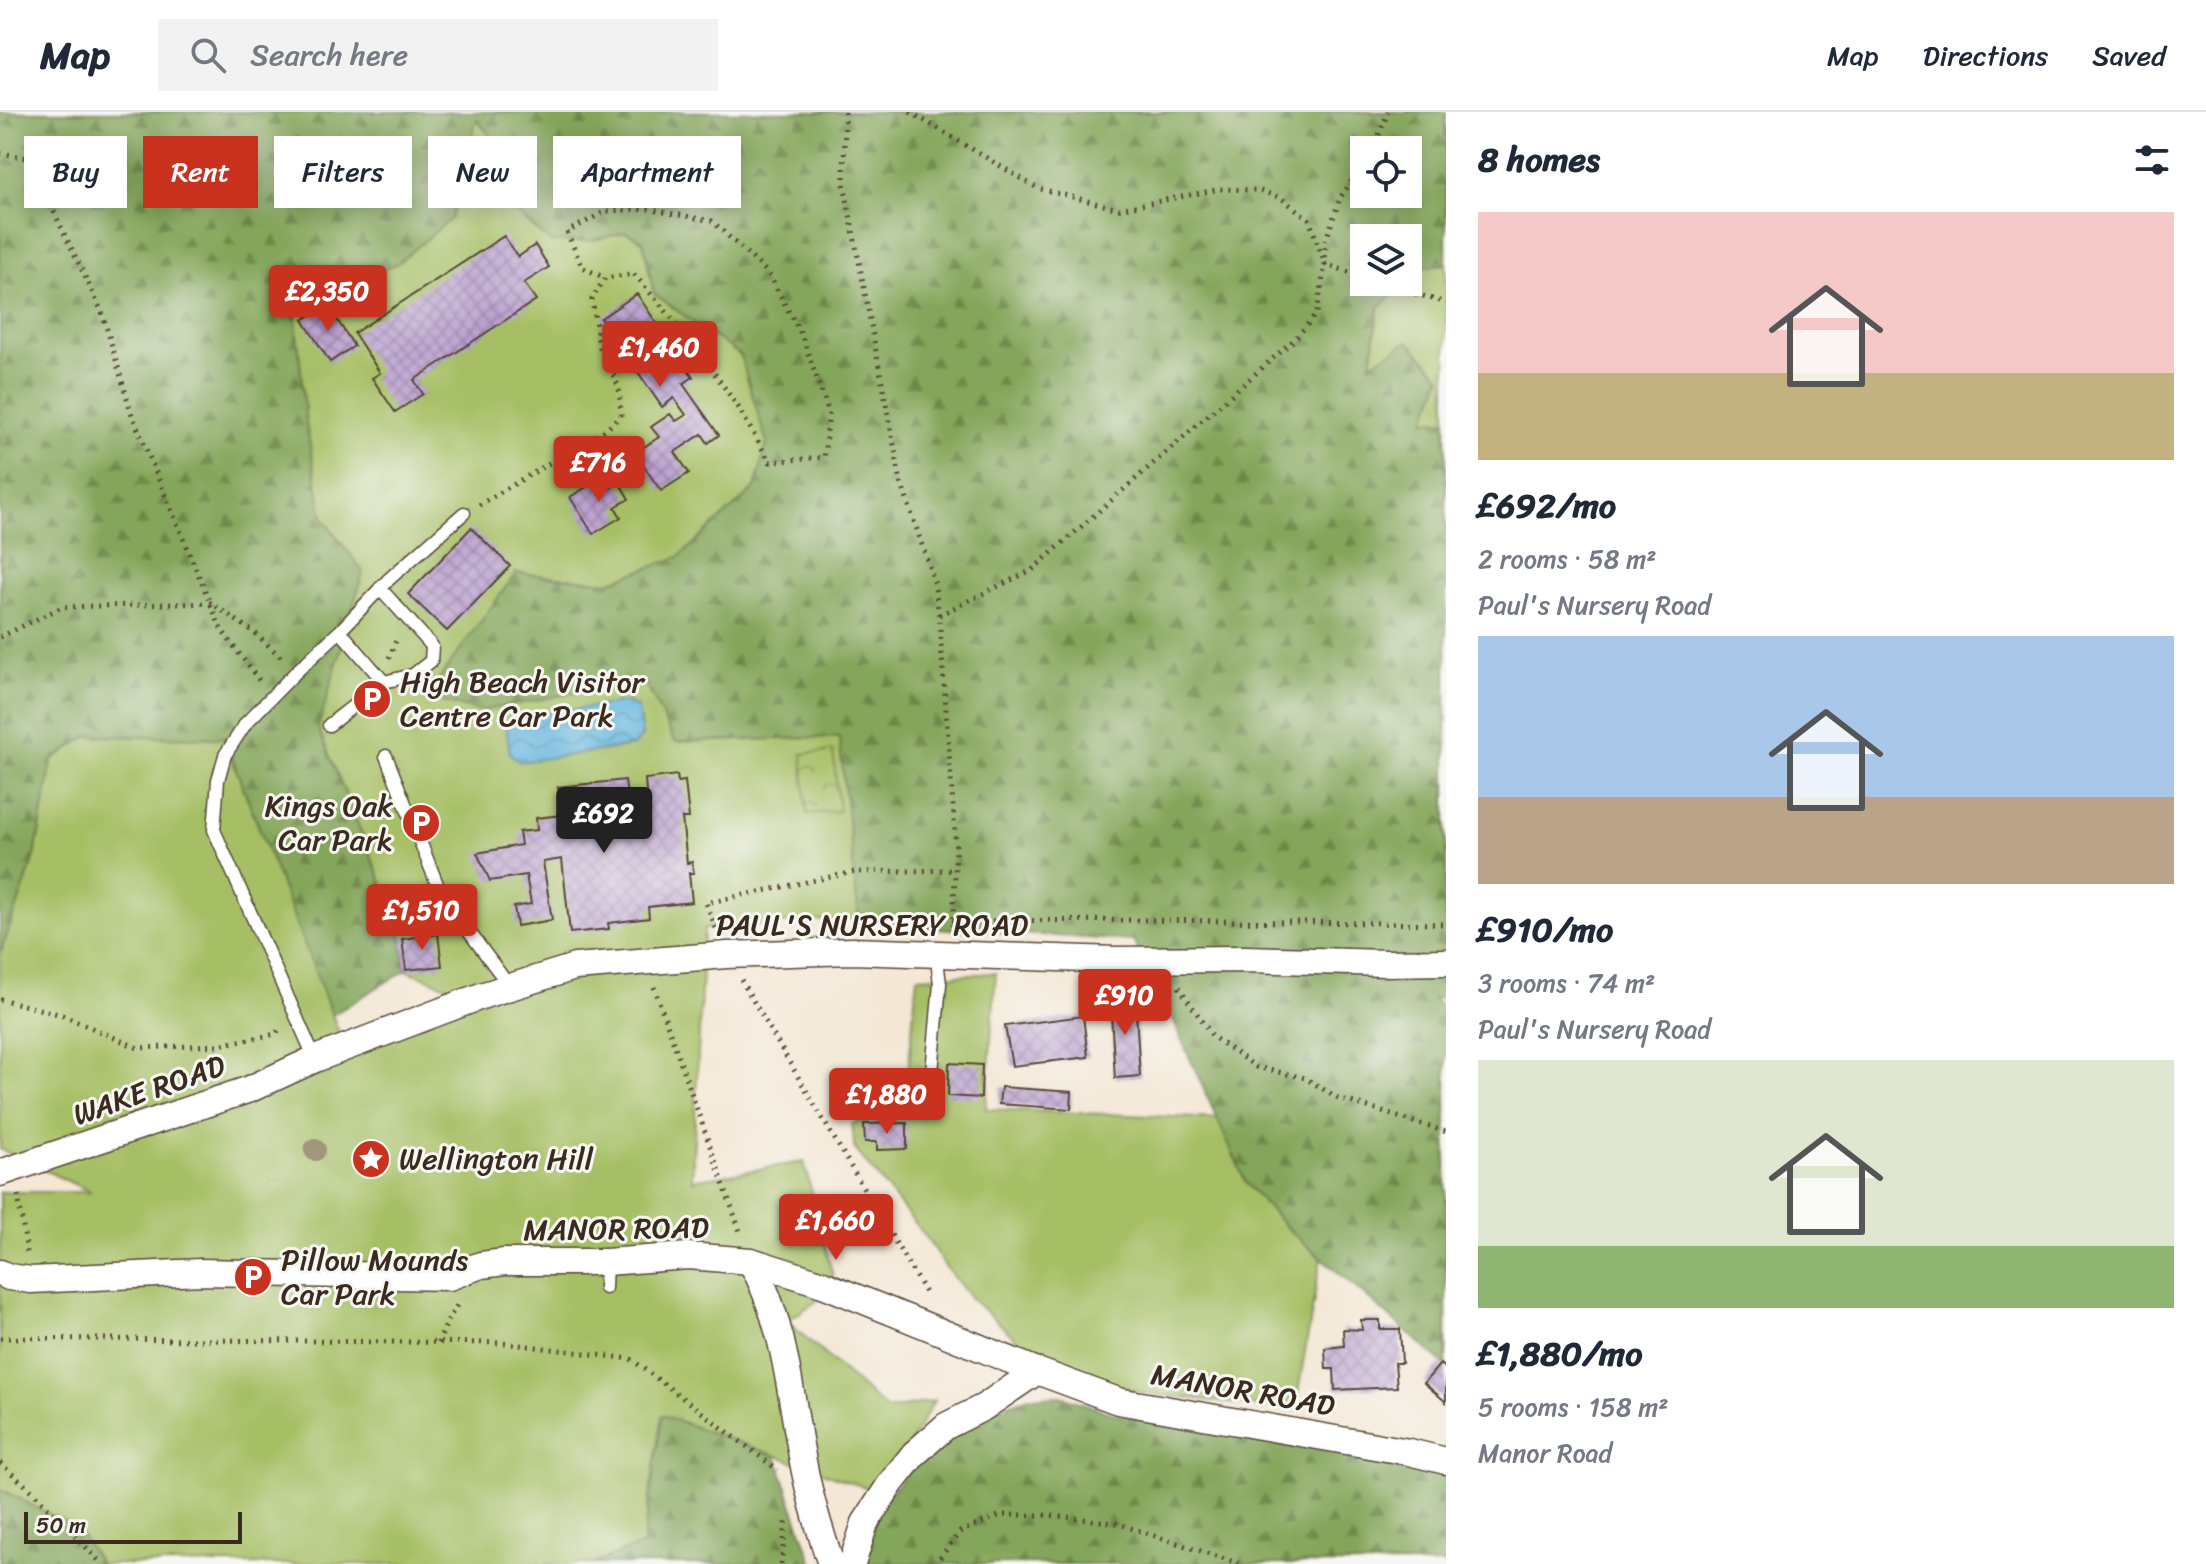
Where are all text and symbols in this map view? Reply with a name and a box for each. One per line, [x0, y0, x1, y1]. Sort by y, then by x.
search box [158, 19, 718, 91]
text: Map [40, 22, 110, 89]
text: Search here [250, 28, 408, 82]
text: Map [1827, 31, 1879, 80]
text: Directions [1923, 31, 2048, 80]
text: Saved [2092, 31, 2166, 80]
icon: search [186, 33, 230, 77]
text: 8 homes [1478, 130, 1600, 190]
chip: Buy [24, 136, 127, 208]
chip: Rent [143, 136, 258, 208]
chip: Filters [274, 136, 412, 208]
chip: New [428, 136, 537, 208]
chip: Apartment [553, 136, 741, 208]
map controls [1350, 136, 1422, 296]
button: locate [1350, 136, 1422, 208]
icon: filters [2130, 138, 2174, 182]
button: layers [1350, 224, 1422, 296]
icon: home [1754, 264, 1898, 408]
pin: £2,350 [263, 265, 393, 333]
text: £2,350 [287, 268, 369, 314]
pin: £1,460 [595, 321, 725, 389]
text: £1,460 [620, 324, 700, 370]
pin: £716 [552, 436, 646, 504]
text: £716 [572, 439, 626, 485]
text: £692/mo [1478, 476, 1616, 536]
text: 2 rooms · 58 m² [1478, 536, 1656, 582]
text: Paul's Nursery Road [1478, 582, 1711, 628]
place label: High Beach Visitor Centre Car Park [400, 655, 646, 743]
parking icon: High Beach Visitor Centre Car Park [351, 678, 393, 720]
icon: home [1754, 688, 1898, 832]
place label: Kings Oak Car Park [265, 779, 394, 867]
pin: £692 [557, 787, 651, 855]
text: £692 [574, 790, 634, 836]
parking icon: Kings Oak Car Park [400, 802, 442, 844]
pin: £1,510 [357, 884, 487, 952]
text: £1,510 [384, 887, 460, 933]
street label: PAUL'S NURSERY ROAD [716, 898, 1028, 952]
text: £910/mo [1478, 900, 1613, 960]
text: 3 rooms · 74 m² [1478, 960, 1655, 1006]
pin: £910 [1078, 969, 1172, 1037]
text: £910 [1096, 972, 1154, 1018]
text: Paul's Nursery Road [1478, 1006, 1711, 1052]
street label: WAKE ROAD [65, 1039, 233, 1141]
pin: £1,880 [822, 1068, 952, 1136]
text: £1,880 [847, 1071, 927, 1117]
icon: home [1754, 1112, 1898, 1256]
place label: Wellington Hill [399, 1132, 594, 1186]
place icon: Wellington Hill [350, 1138, 392, 1180]
pin: £1,660 [771, 1194, 901, 1262]
text: £1,660 [797, 1197, 875, 1243]
street label: MANOR ROAD [523, 1200, 709, 1258]
place label: Pillow Mounds Car Park [281, 1233, 469, 1321]
parking icon: Pillow Mounds Car Park [232, 1256, 274, 1298]
text: £1,880/mo [1478, 1324, 1643, 1384]
street label: MANOR ROAD [1147, 1347, 1339, 1433]
text: 5 rooms · 158 m² [1478, 1384, 1669, 1430]
text: Manor Road [1478, 1430, 1612, 1476]
text: 50 m [36, 1506, 86, 1545]
scale bar [24, 1508, 242, 1544]

